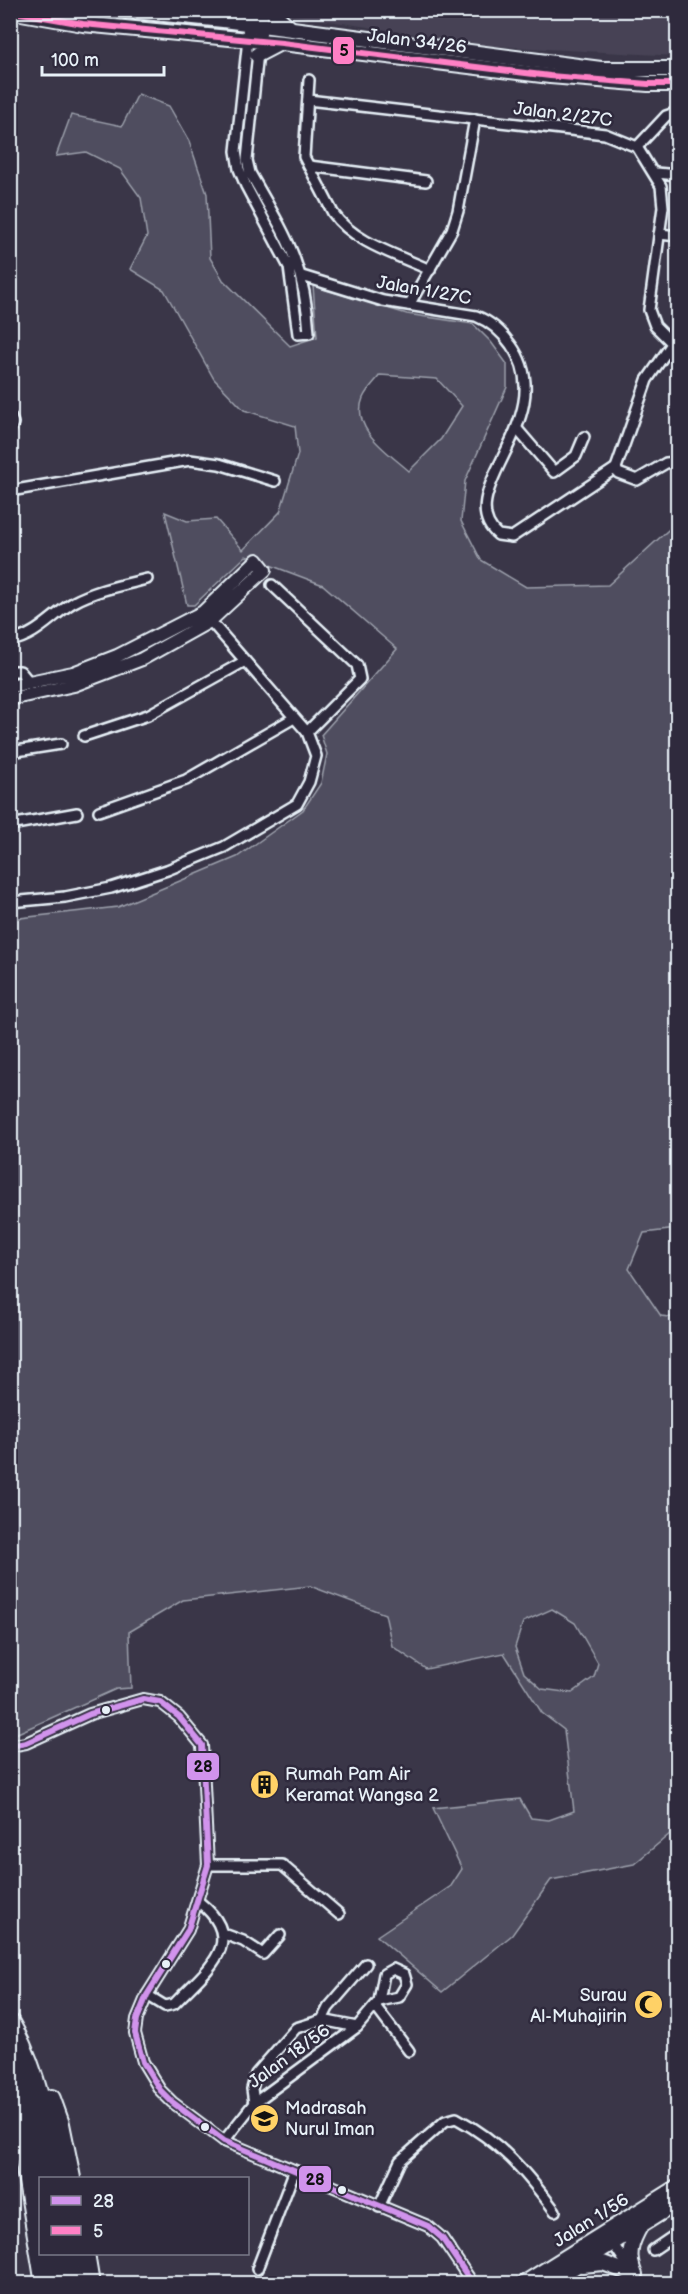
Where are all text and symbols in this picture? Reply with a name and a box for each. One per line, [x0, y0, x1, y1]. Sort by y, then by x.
street label: Jalan 34/26 [366, 25, 468, 58]
line badge: 5 [332, 36, 355, 65]
scale bar [42, 39, 164, 77]
text: 5 [339, 42, 349, 61]
text: 100 m [51, 50, 99, 71]
street label: Jalan 2/27C [512, 98, 614, 131]
street label: Jalan 1/27C [375, 272, 473, 309]
unlabelled marker [100, 1704, 112, 1716]
line badge: 28 [186, 1752, 220, 1781]
text: 28 [193, 1758, 213, 1777]
place label: Rumah Pam Air Keramat Wangsa 2 [285, 1764, 439, 1806]
building icon: Rumah Pam Air Keramat Wangsa 2 [248, 1768, 280, 1800]
unlabelled marker [160, 1958, 172, 1970]
place label: Surau Al-Muhajirin [530, 1985, 627, 2027]
mosque icon: Surau Al-Muhajirin [632, 1989, 664, 2021]
street label: Jalan 18/56 [245, 2020, 334, 2093]
place label: Madrasah Nurul Iman [285, 2098, 375, 2140]
school or university icon: Madrasah Nurul Iman [248, 2102, 280, 2134]
unlabelled marker [199, 2121, 211, 2133]
line badge: 28 [298, 2165, 332, 2193]
text: 28 [305, 2171, 325, 2190]
legend [39, 2177, 249, 2255]
unlabelled marker [336, 2184, 348, 2196]
street label: Jalan 1/56 [550, 2189, 633, 2252]
text: 28 [93, 2191, 114, 2212]
text: 5 [93, 2221, 103, 2242]

